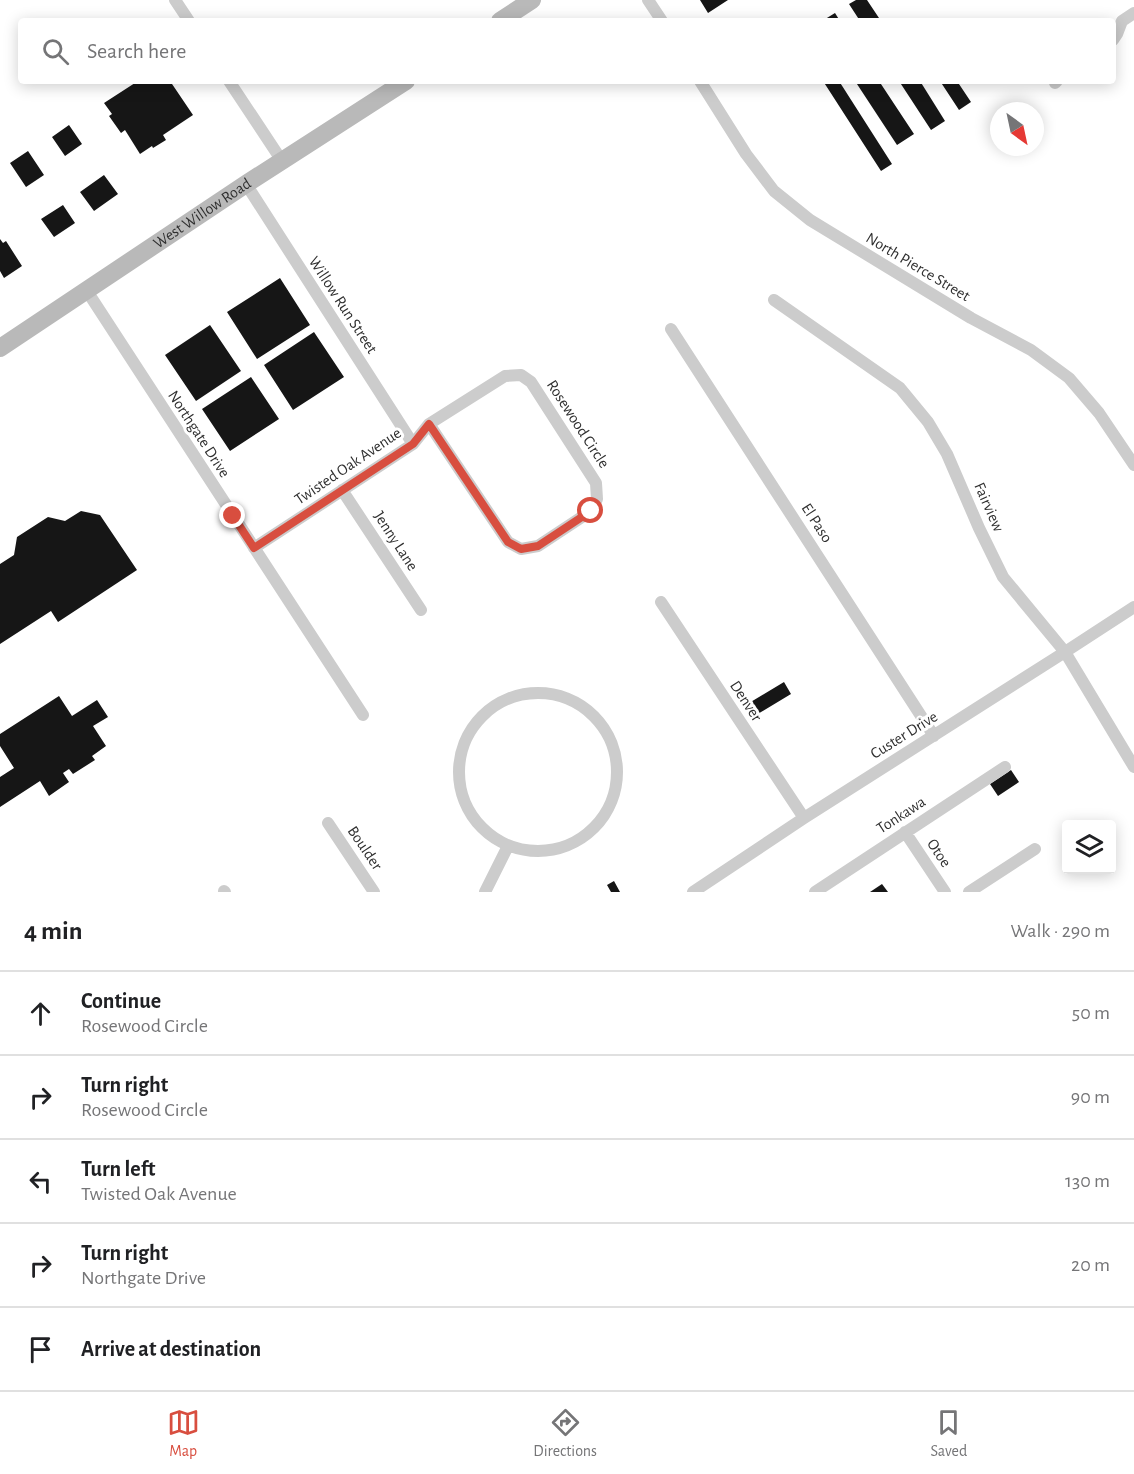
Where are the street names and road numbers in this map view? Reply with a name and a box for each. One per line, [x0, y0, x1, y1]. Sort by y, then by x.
street label: West Willow Road [150, 175, 254, 251]
street label: North Pierce Street [863, 230, 973, 304]
street label: Willow Run Street [306, 254, 380, 356]
street label: Rosewood Circle [544, 377, 612, 471]
street label: Northgate Drive [165, 388, 233, 480]
street label: Twisted Oak Avenue [292, 425, 404, 507]
street label: Fairview [971, 480, 1007, 534]
street label: El Paso [798, 500, 836, 546]
street label: Jenny Lane [370, 509, 421, 574]
street label: Denver [727, 678, 765, 725]
street label: Custer Drive [868, 708, 940, 762]
street label: Tonkawa [874, 793, 928, 837]
street label: Boulder [345, 823, 386, 874]
street label: Otoe [924, 836, 954, 870]

